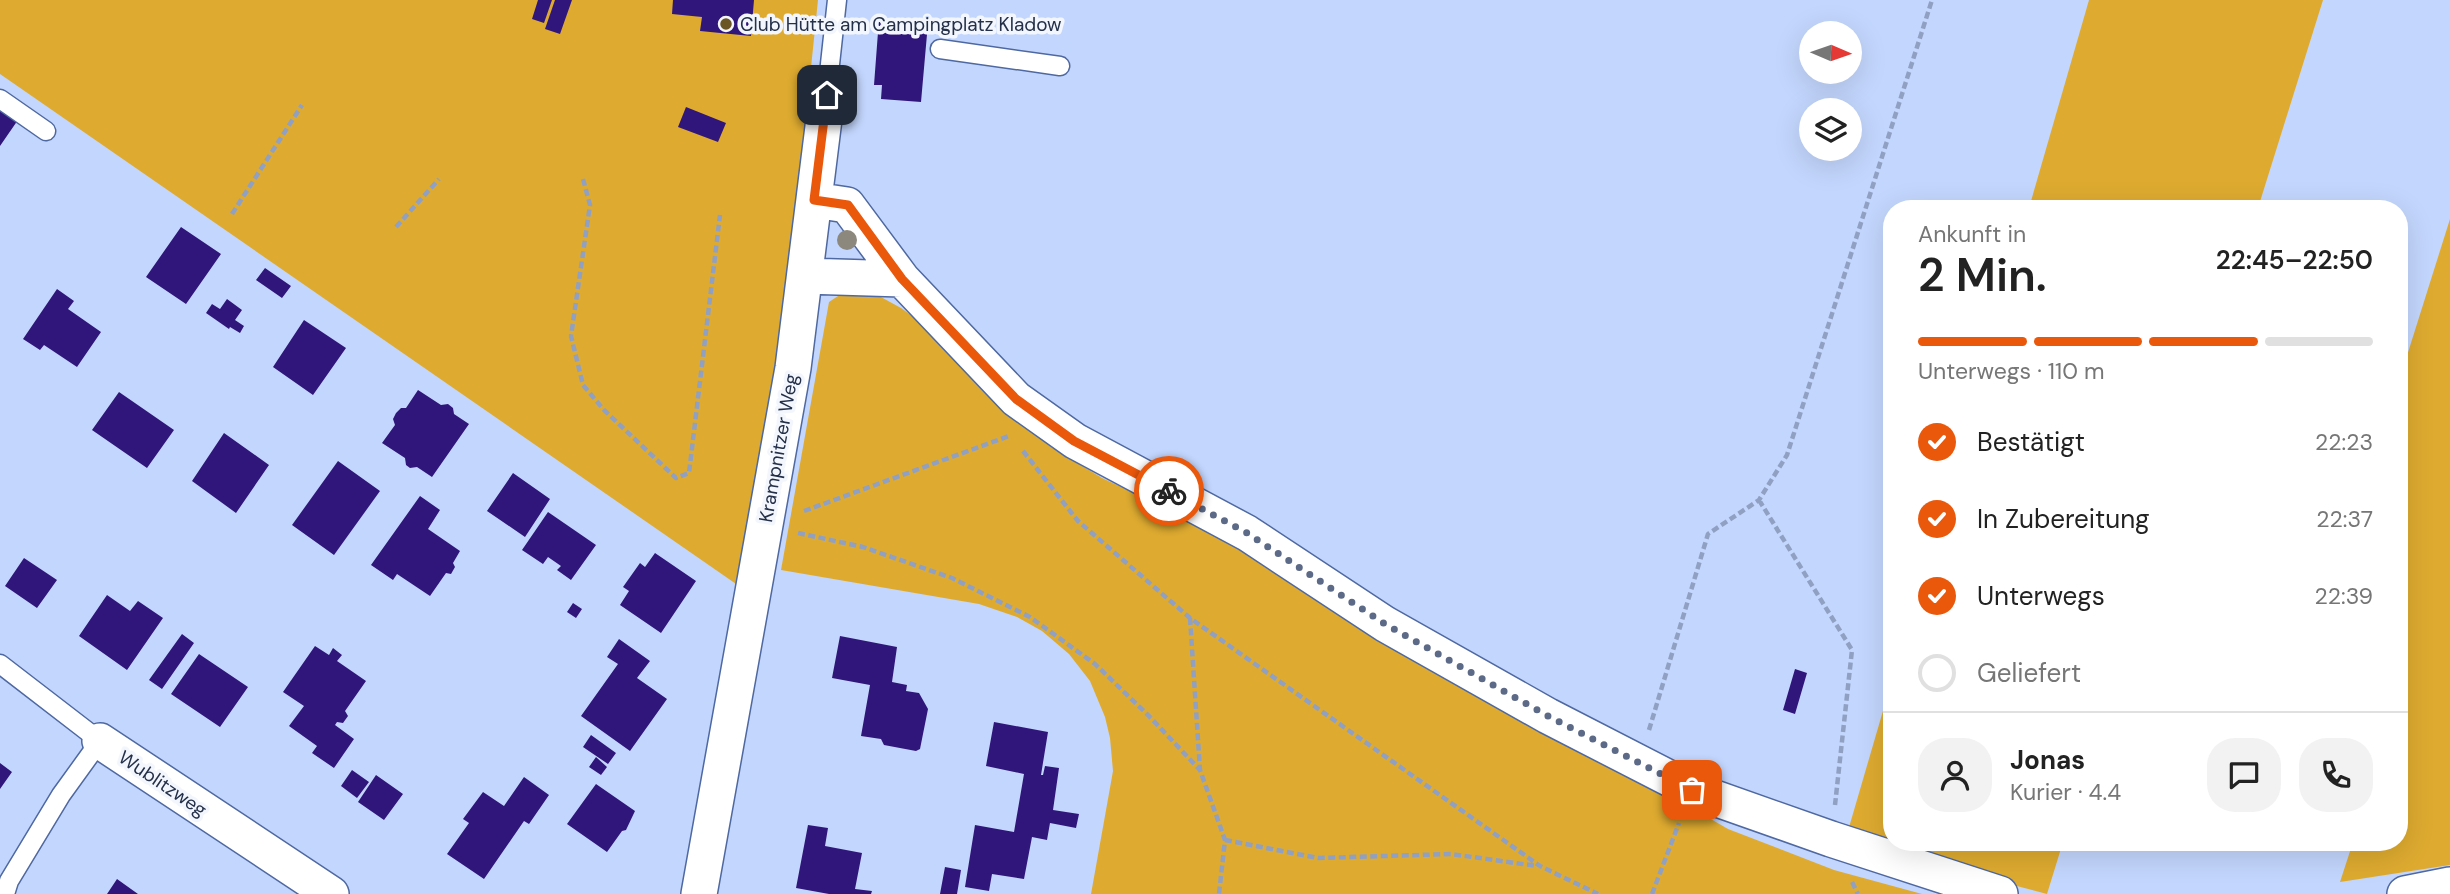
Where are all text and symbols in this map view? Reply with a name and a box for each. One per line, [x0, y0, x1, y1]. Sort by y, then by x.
place label: Club Hütte am Campingplatz Kladow [740, 12, 1062, 37]
marker: Club Hütte am Campingplatz Kladow [718, 16, 734, 32]
north arrow [1799, 21, 1862, 84]
map controls [1799, 21, 1862, 161]
pin [797, 65, 857, 125]
icon: home [808, 76, 846, 114]
button: layers [1799, 98, 1862, 161]
text: Ankunft in [1918, 219, 2026, 249]
text: 22:45–22:50 [2216, 243, 2373, 277]
text: 2 Min. [1918, 245, 2047, 305]
text: Unterwegs · 110 m [1918, 356, 2105, 386]
street label: Krampnitzer Weg [753, 371, 804, 524]
icon: check [1918, 423, 1956, 461]
text: Bestätigt [1977, 425, 2085, 459]
text: 22:23 [2315, 427, 2373, 457]
courier [1134, 456, 1204, 526]
icon: bike [1150, 472, 1188, 510]
icon: check [1918, 500, 1956, 538]
text: In Zubereitung [1977, 502, 2150, 536]
text: 22:37 [2316, 504, 2373, 534]
icon: check [1918, 577, 1956, 615]
text: Unterwegs [1977, 579, 2105, 613]
text: 22:39 [2314, 581, 2373, 611]
text: Geliefert [1977, 656, 2081, 690]
button: person [1918, 738, 1992, 812]
button: chat [2207, 738, 2281, 812]
button: phone [2299, 738, 2373, 812]
text: Jonas [2010, 743, 2085, 777]
street label: Wublitzweg [114, 745, 212, 822]
pin [1662, 760, 1722, 820]
icon: bag [1673, 771, 1711, 809]
text: Kurier · 4.4 [2010, 777, 2121, 807]

